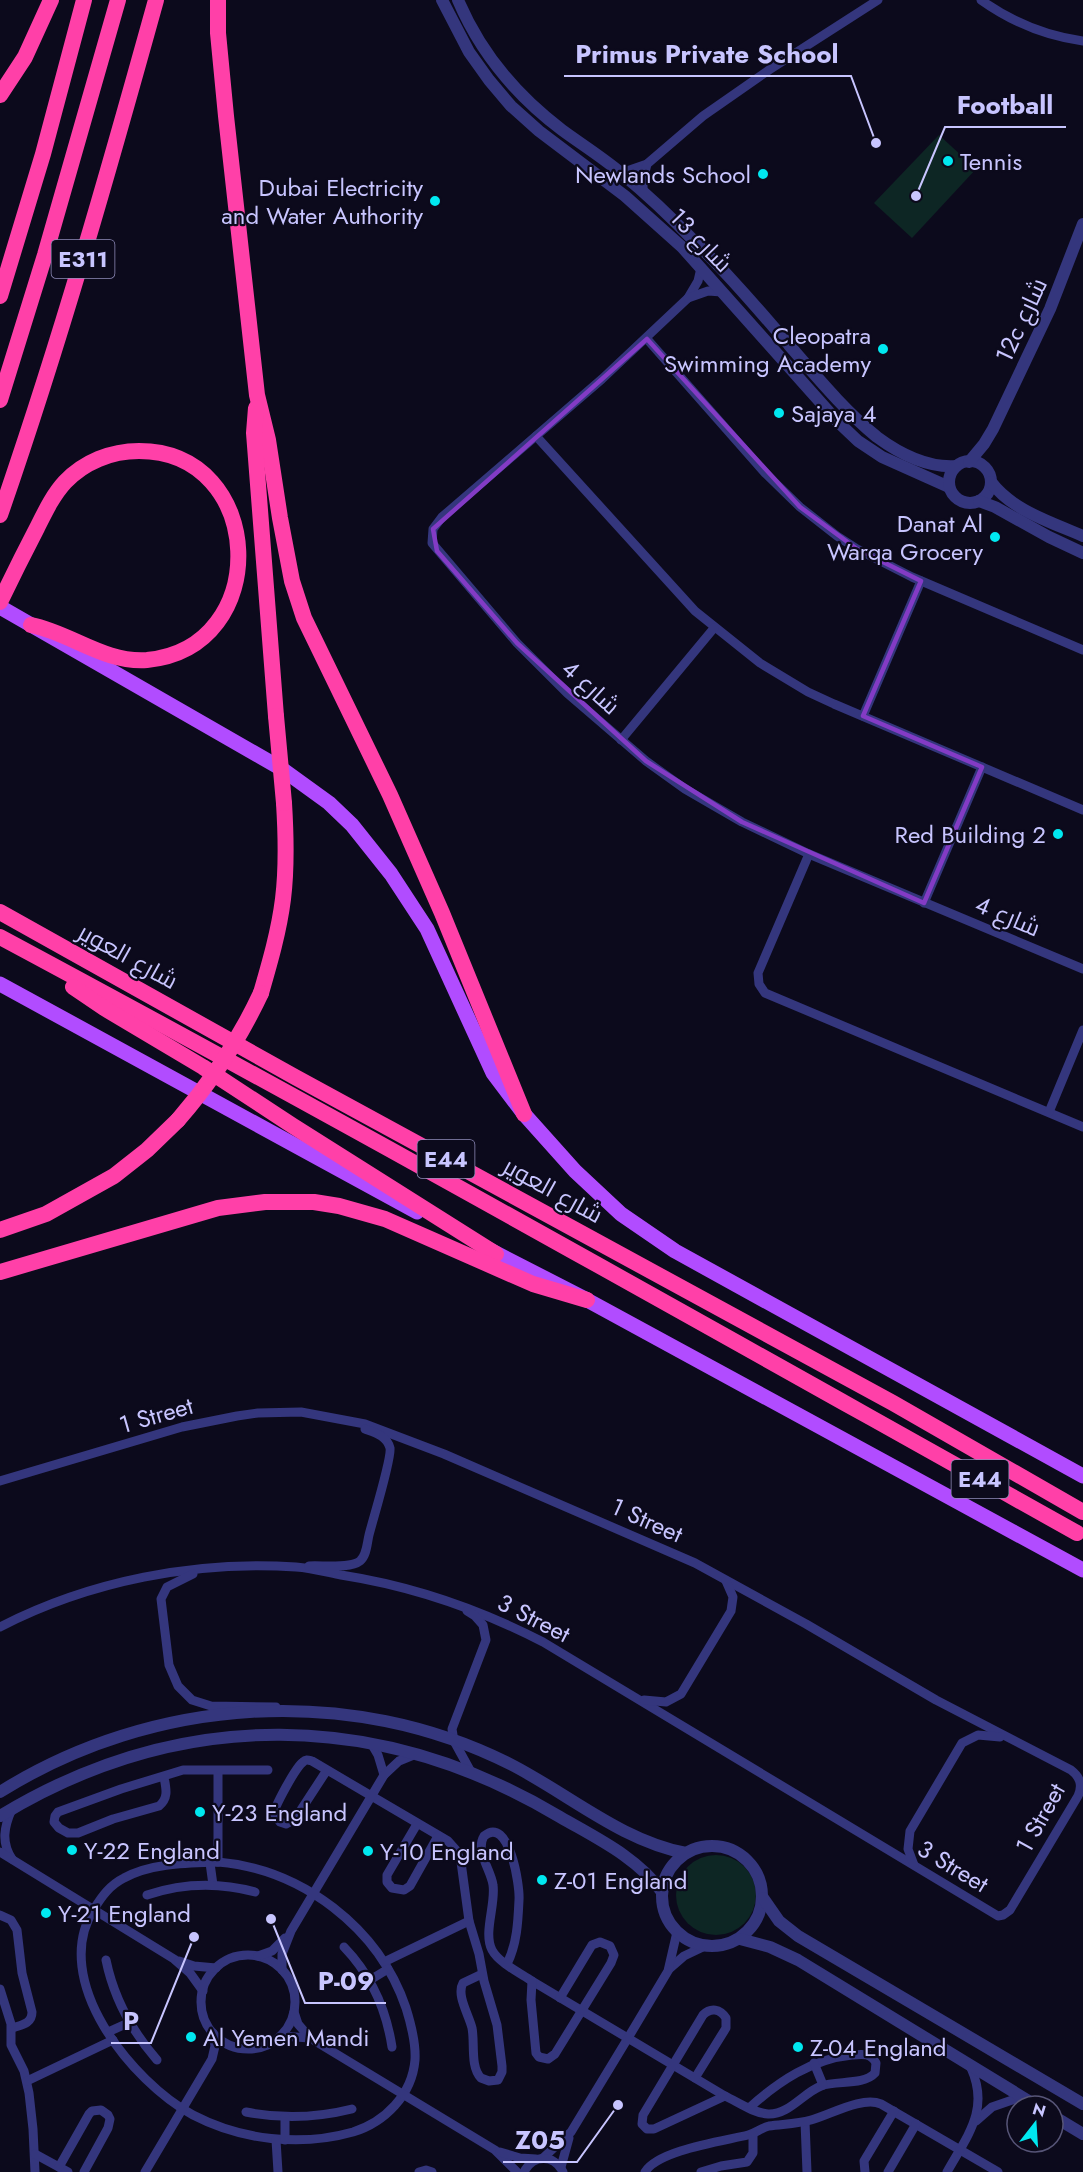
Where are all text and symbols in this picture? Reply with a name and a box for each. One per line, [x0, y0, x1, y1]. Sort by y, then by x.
callout: Primus Private School [564, 32, 851, 76]
text: Primus Private School [575, 35, 839, 73]
callout: Football [945, 83, 1066, 127]
text: Football [957, 86, 1053, 124]
place label: Tennis [960, 144, 1022, 179]
marker: Tennis [941, 154, 955, 168]
place label: Newlands School [575, 157, 751, 192]
marker: Newlands School [756, 167, 770, 181]
place label: Dubai Electricity and Water Authority [221, 170, 423, 233]
marker: Dubai Electricity and Water Authority [428, 194, 442, 208]
street label: شارع 13 [661, 200, 741, 280]
road number: E311 [52, 240, 115, 278]
street label: 12c شارع [986, 272, 1056, 368]
place label: Cleopatra Swimming Academy [664, 318, 871, 381]
marker: Cleopatra Swimming Academy [876, 342, 890, 356]
place label: Sajaya 4 [791, 396, 876, 431]
marker: Sajaya 4 [772, 406, 786, 420]
place label: Danat Al Warqa Grocery [827, 506, 983, 569]
marker: Danat Al Warqa Grocery [988, 530, 1002, 544]
street label: شارع 4 [554, 651, 628, 723]
place label: Red Building 2 [895, 817, 1046, 852]
marker: Red Building 2 [1051, 827, 1065, 841]
street label: شارع 4 [970, 887, 1046, 945]
street label: شارع العوير [70, 913, 184, 998]
road number: E44 [418, 1140, 474, 1178]
street label: شارع العوير [495, 1147, 609, 1232]
street label: 1 Street [115, 1388, 197, 1442]
road number: E44 [952, 1460, 1008, 1498]
street label: 1 Street [606, 1489, 689, 1551]
street label: 3 Street [491, 1585, 577, 1651]
street label: 1 Street [1006, 1776, 1074, 1859]
place label: Y-23 England [212, 1795, 347, 1830]
marker: Y-23 England [193, 1805, 207, 1819]
street label: 3 Street [911, 1831, 995, 1901]
place label: Y-22 England [84, 1833, 220, 1868]
place label: Y-10 England [380, 1834, 514, 1869]
marker: Y-22 England [65, 1843, 79, 1857]
marker: Y-10 England [361, 1844, 375, 1858]
place label: Z-01 England [554, 1863, 687, 1898]
marker: Z-01 England [535, 1873, 549, 1887]
place label: Y-21 England [58, 1896, 191, 1931]
marker: Y-21 England [39, 1906, 53, 1920]
callout: P-09 [305, 1959, 386, 2003]
text: P-09 [318, 1962, 374, 2000]
callout: P [111, 1999, 151, 2043]
text: P [123, 2002, 139, 2040]
place label: Al Yemen Mandi [203, 2020, 369, 2055]
marker: Al Yemen Mandi [184, 2030, 198, 2044]
place label: Z-04 England [810, 2030, 947, 2065]
marker: Z-04 England [791, 2040, 805, 2054]
north arrow [1005, 2094, 1065, 2154]
text: N [1030, 2097, 1049, 2123]
callout: Z05 [503, 2118, 577, 2162]
text: Z05 [515, 2121, 565, 2159]

